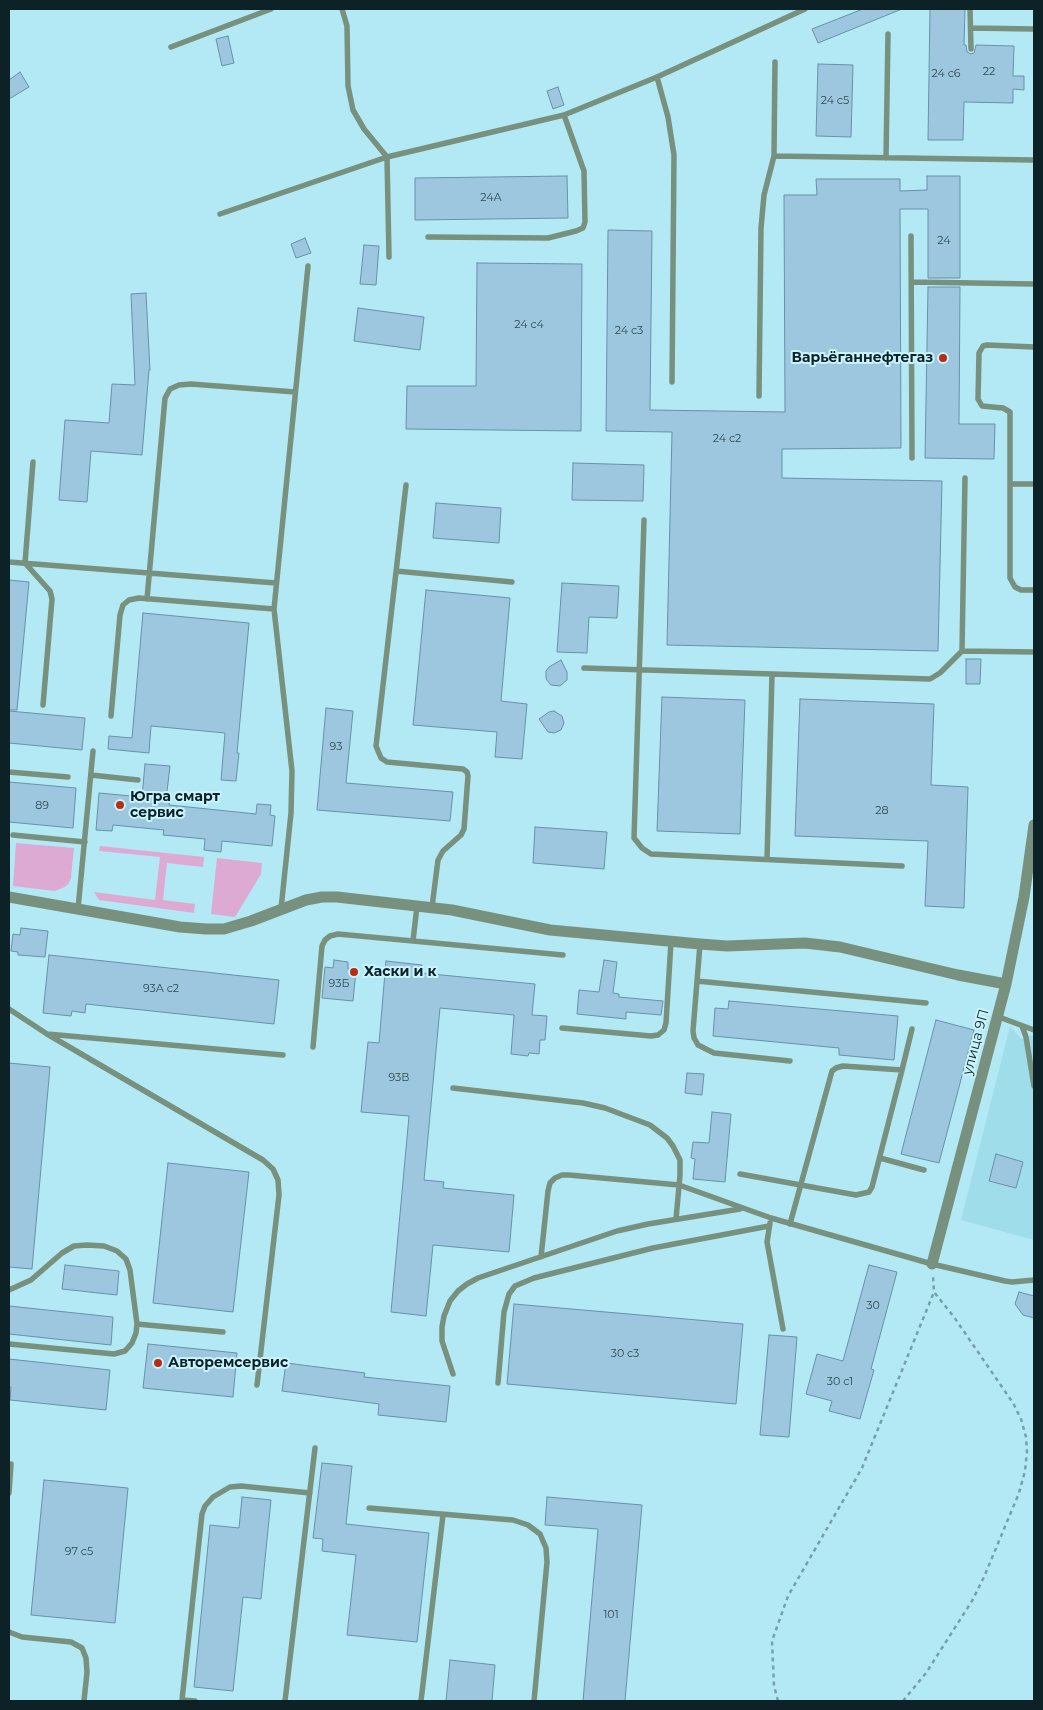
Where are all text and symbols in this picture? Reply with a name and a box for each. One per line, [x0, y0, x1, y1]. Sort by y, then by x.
house number: 22 [983, 65, 995, 79]
house number: 24 с6 [932, 67, 960, 81]
house number: 24 с5 [821, 94, 849, 108]
house number: 24А [480, 191, 502, 205]
house number: 24 [937, 234, 951, 248]
house number: 24 с4 [514, 318, 544, 332]
house number: 24 с3 [615, 324, 643, 338]
place label: Варьёганнефтегаз [792, 350, 933, 366]
marker: Варьёганнефтегаз [937, 352, 949, 364]
house number: 24 с2 [713, 432, 741, 446]
house number: 93 [330, 740, 342, 754]
place label: Югра смарт сервис [130, 789, 220, 822]
house number: 89 [35, 799, 49, 813]
marker: Югра смарт сервис [114, 799, 126, 811]
house number: 28 [875, 804, 889, 818]
place label: Хаски и к [364, 964, 436, 980]
marker: Хаски и к [348, 966, 360, 978]
house number: 93Б [329, 977, 349, 991]
house number: 93А с2 [143, 982, 179, 996]
street label: улица 9П [959, 1007, 993, 1077]
house number: 93В [388, 1071, 410, 1085]
house number: 30 [866, 1299, 880, 1313]
house number: 30 с3 [611, 1347, 639, 1361]
place label: Авторемсервис [168, 1355, 288, 1371]
marker: Авторемсервис [152, 1357, 164, 1369]
house number: 30 с1 [827, 1375, 853, 1389]
house number: 97 с5 [65, 1545, 93, 1559]
house number: 101 [603, 1608, 619, 1622]

